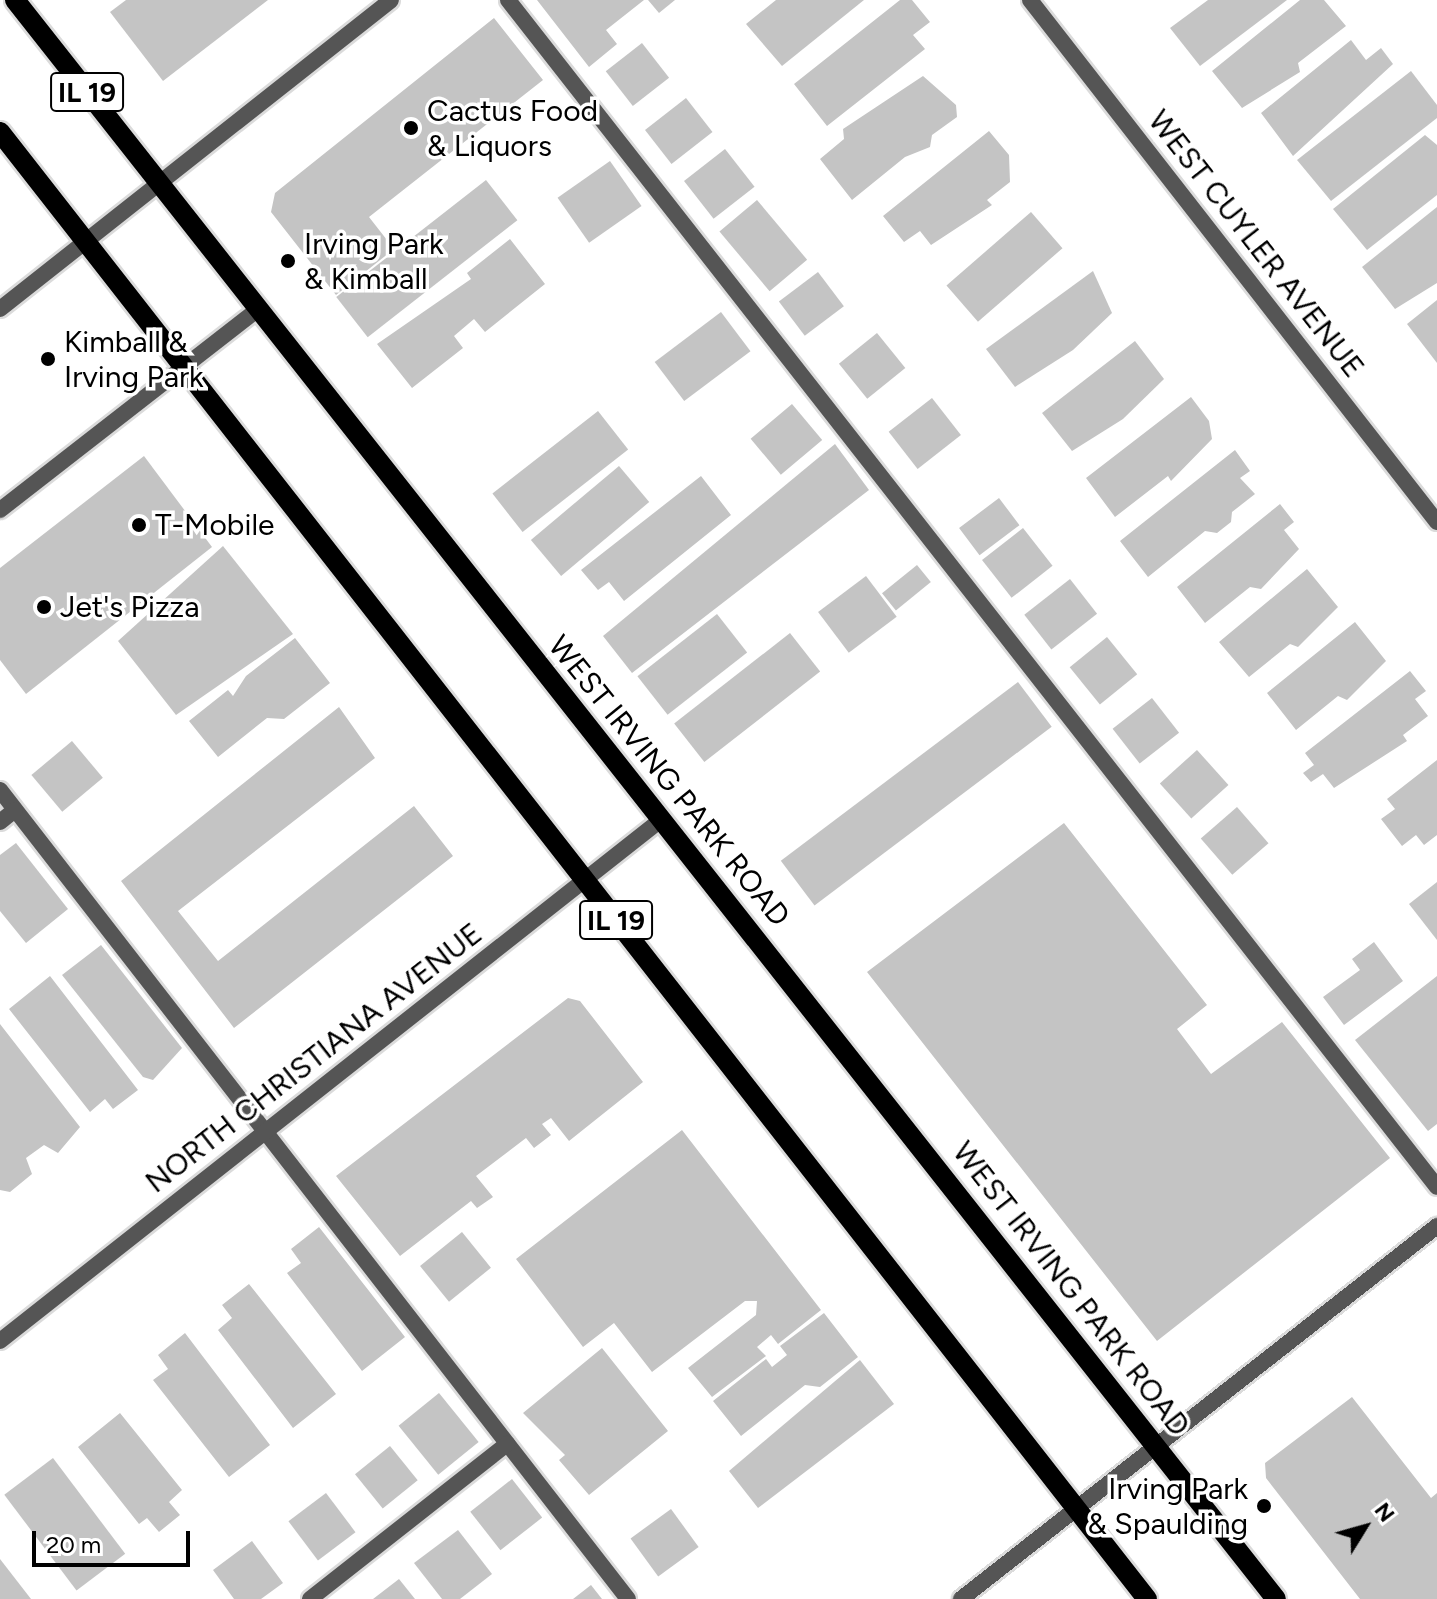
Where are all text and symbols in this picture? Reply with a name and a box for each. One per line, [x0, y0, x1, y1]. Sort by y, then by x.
road number: IL 19 [49, 68, 125, 116]
place label: Cactus Food & Liquors [427, 93, 598, 164]
street label: WEST CUYLER AVENUE [1141, 103, 1371, 385]
marker: Cactus Food & Liquors [402, 119, 420, 137]
place label: Irving Park & Kimball [304, 226, 444, 296]
marker: Irving Park & Kimball [279, 252, 297, 270]
place label: Kimball & Irving Park [64, 324, 204, 394]
marker: Kimball & Irving Park [39, 350, 57, 368]
place label: T-Mobile [155, 507, 274, 543]
marker: T-Mobile [130, 516, 148, 534]
place label: Jet's Pizza [60, 589, 200, 625]
marker: Jet's Pizza [35, 598, 53, 616]
street label: WEST IRVING PARK ROAD [541, 628, 797, 934]
road number: IL 19 [578, 896, 654, 944]
street label: NORTH CHRISTIANA AVENUE [139, 915, 489, 1201]
street label: WEST IRVING PARK ROAD [945, 1135, 1197, 1443]
place label: Irving Park & Spaulding [1088, 1471, 1248, 1542]
north arrow [1325, 1487, 1405, 1567]
marker: Irving Park & Spaulding [1255, 1497, 1273, 1515]
text: N [1369, 1497, 1400, 1527]
scale bar [36, 1515, 194, 1565]
text: 20 m [46, 1530, 101, 1559]

